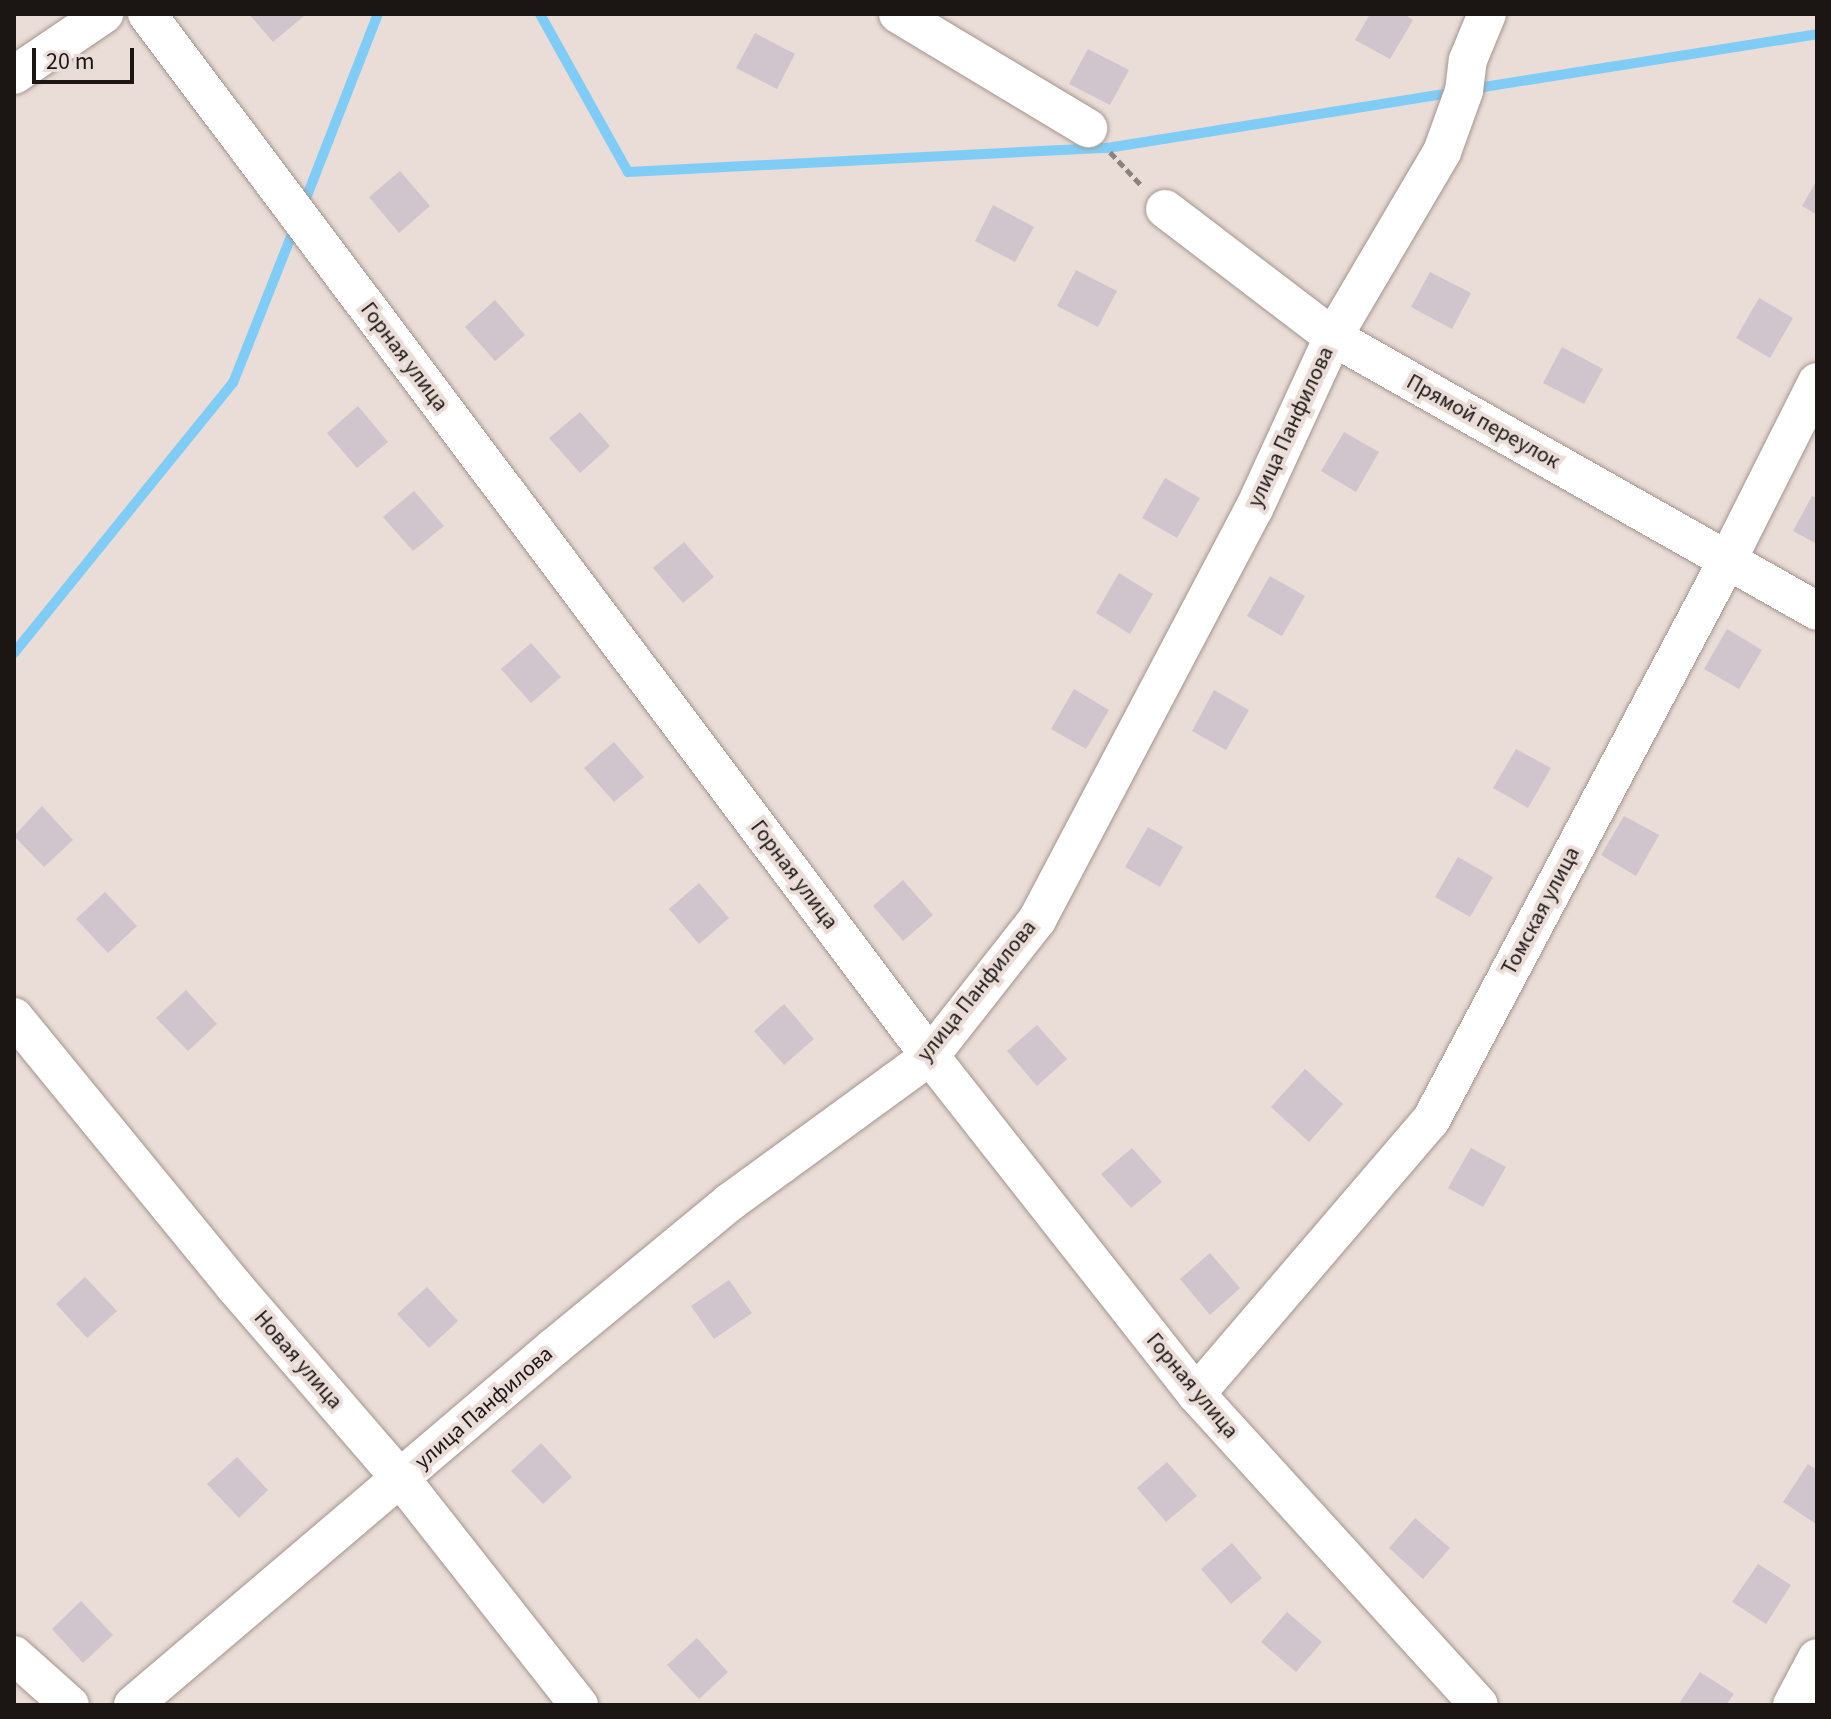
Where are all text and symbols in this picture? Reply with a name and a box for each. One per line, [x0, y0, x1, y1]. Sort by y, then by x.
scale bar [36, 32, 138, 82]
text: 20 m [46, 44, 95, 79]
street label: Горная улица [354, 297, 454, 417]
street label: улица Панфилова [1242, 343, 1340, 511]
street label: Прямой переулок [1402, 369, 1564, 475]
street label: Горная улица [744, 815, 844, 935]
street label: Томская улица [1496, 842, 1586, 980]
street label: улица Панфилова [912, 915, 1042, 1067]
street label: Новая улица [248, 1305, 348, 1415]
street label: Горная улица [1140, 1328, 1244, 1444]
street label: улица Панфилова [410, 1341, 558, 1475]

